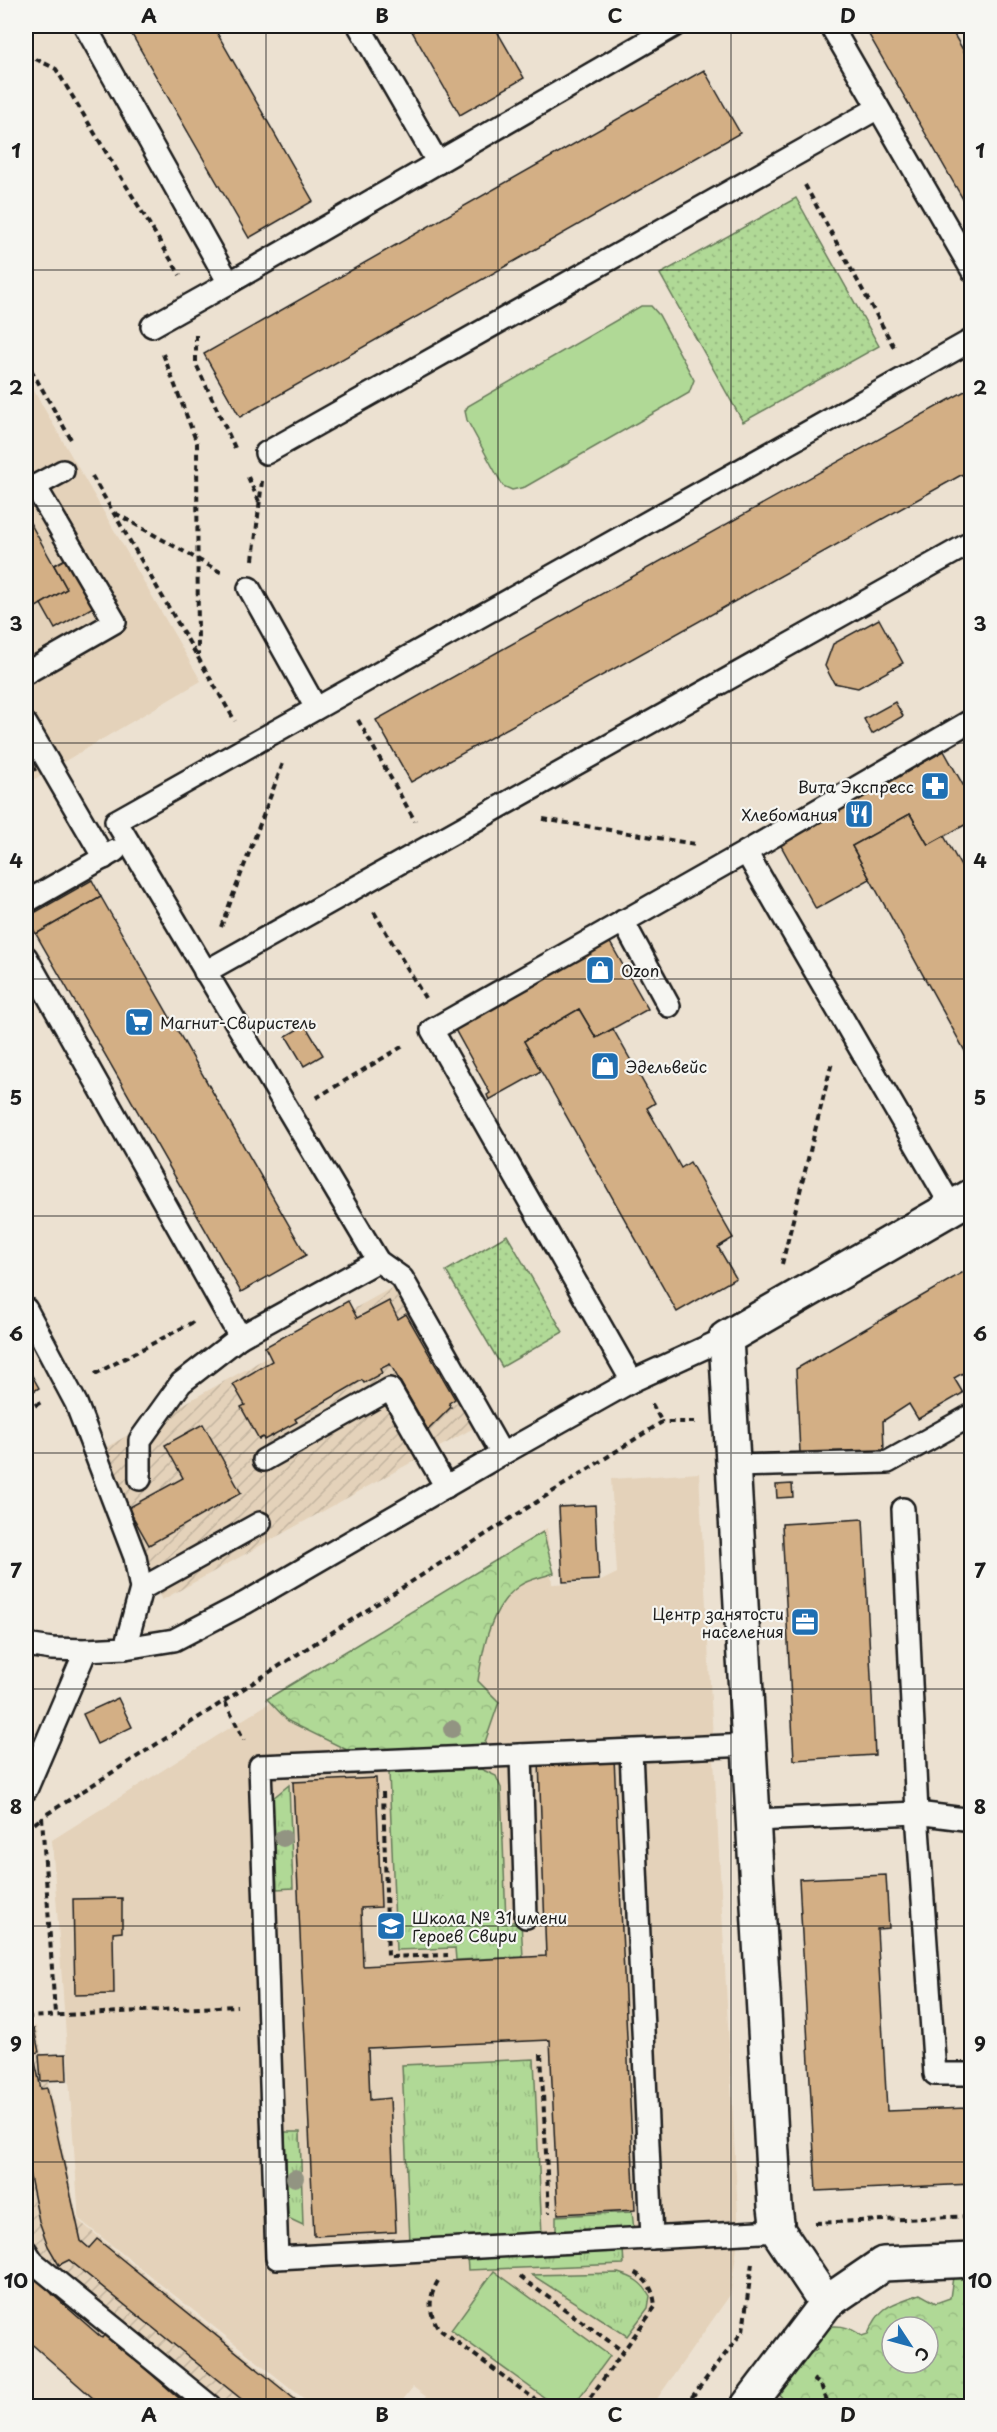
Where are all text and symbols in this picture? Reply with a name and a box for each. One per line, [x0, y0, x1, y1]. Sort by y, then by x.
text: A [141, 0, 157, 30]
text: B [375, 0, 389, 30]
text: C [607, 0, 623, 30]
text: D [840, 0, 856, 30]
text: 1 [11, 135, 21, 165]
text: 1 [975, 135, 985, 165]
text: 2 [9, 372, 23, 402]
text: 2 [973, 372, 987, 402]
text: 3 [9, 608, 23, 638]
text: 3 [973, 608, 987, 638]
pharmacy icon: Вита Экспресс [919, 770, 951, 802]
place label: Вита Экспресс [798, 774, 914, 798]
restaurant icon: Хлебомания [843, 798, 875, 830]
place label: Хлебомания [742, 802, 838, 826]
text: 4 [9, 845, 23, 875]
text: 4 [973, 845, 987, 875]
shop icon: Ozon [584, 954, 616, 986]
place label: Ozon [621, 958, 659, 982]
supermarket icon: Магнит-Свиристель [123, 1006, 155, 1038]
place label: Магнит-Свиристель [160, 1010, 316, 1034]
shop icon: Эдельвейс [589, 1050, 621, 1082]
place label: Эдельвейс [626, 1054, 707, 1078]
text: 5 [10, 1082, 22, 1112]
text: 5 [974, 1082, 986, 1112]
text: 6 [9, 1318, 23, 1348]
text: 6 [973, 1318, 987, 1348]
text: 7 [10, 1555, 22, 1585]
text: 7 [974, 1555, 986, 1585]
place label: Центр занятости населения [653, 1601, 784, 1643]
office icon: Центр занятости населения [789, 1606, 821, 1638]
text: 8 [10, 1791, 22, 1821]
text: 8 [974, 1791, 986, 1821]
place label: Школа № 31 имени Героев Свири [412, 1905, 567, 1947]
school or university icon: Школа № 31 имени Героев Свири [375, 1910, 407, 1942]
text: 9 [10, 2028, 22, 2058]
text: 9 [974, 2028, 986, 2058]
text: 10 [4, 2265, 28, 2295]
text: 10 [968, 2265, 992, 2295]
north arrow [880, 2315, 940, 2375]
text: С [910, 2342, 936, 2366]
text: A [141, 2399, 157, 2429]
text: B [375, 2399, 389, 2429]
text: C [607, 2399, 623, 2429]
text: D [840, 2399, 856, 2429]

